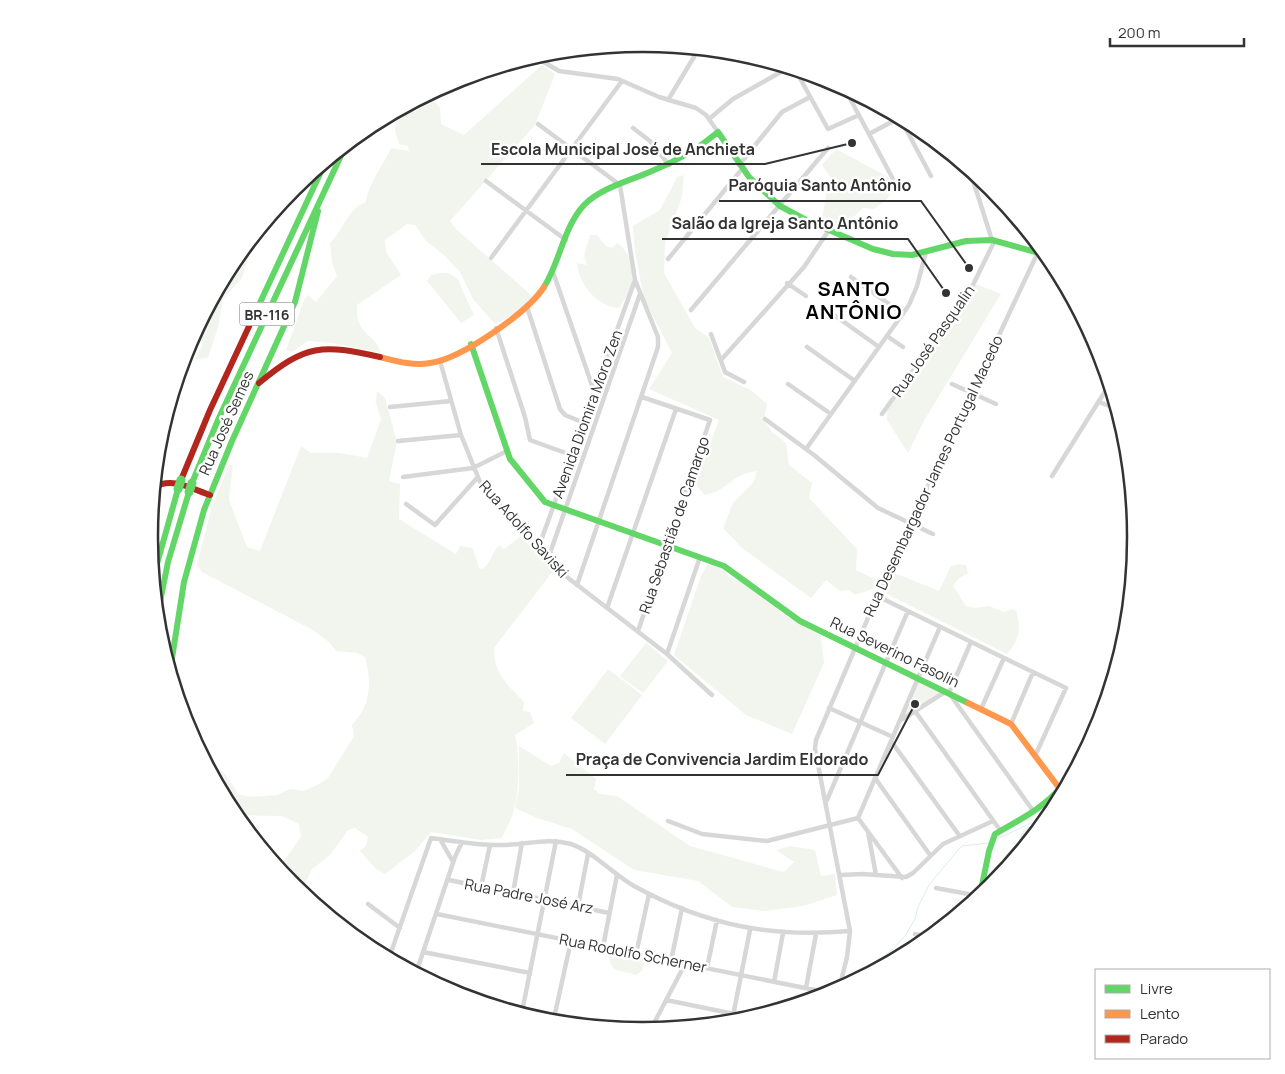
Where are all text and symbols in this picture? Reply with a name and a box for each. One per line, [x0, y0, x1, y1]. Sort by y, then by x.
scale bar [1110, 15, 1244, 47]
text: 200 m [1118, 22, 1161, 43]
callout: Escola Municipal José de Anchieta [481, 133, 765, 164]
text: Escola Municipal José de Anchieta [491, 138, 755, 160]
callout: Paróquia Santo Antônio [719, 170, 921, 201]
text: Paróquia Santo Antônio [729, 174, 912, 196]
callout: Salão da Igreja Santo Antônio [662, 208, 908, 239]
text: Salão da Igreja Santo Antônio [672, 212, 899, 234]
district label: SANTO ANTÔNIO [806, 275, 902, 325]
street label: Rua José Pasqualin [887, 281, 980, 401]
road number: BR-116 [240, 302, 294, 326]
street label: Avenida Diomira Moro Zen [547, 327, 627, 501]
street label: Rua Desembargador James Portugal Macedo [858, 332, 1008, 620]
street label: Rua José Semes [194, 367, 258, 479]
street label: Rua Sebastião de Camargo [634, 433, 714, 616]
street label: Rua Adolfo Saviski [475, 476, 573, 582]
street label: Rua Severino Fasolin [827, 612, 963, 692]
callout: Praça de Convivencia Jardim Eldorado [566, 744, 878, 775]
text: Praça de Convivencia Jardim Eldorado [576, 748, 868, 770]
street label: Rua Padre José Arz [463, 873, 595, 919]
street label: Rua Rodolfo Scherner [557, 928, 709, 978]
legend [1095, 969, 1270, 1059]
text: Livre [1140, 978, 1173, 999]
text: Lento [1140, 1003, 1180, 1024]
text: Parado [1140, 1028, 1188, 1049]

